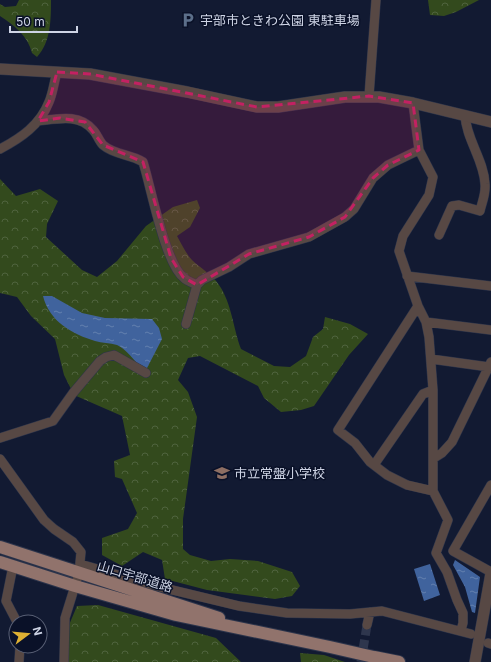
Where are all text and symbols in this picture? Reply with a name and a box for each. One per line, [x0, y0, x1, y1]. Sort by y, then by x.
scale bar [10, 8, 77, 34]
parking icon: 宇部市ときわ公園 東駐車場 [179, 11, 197, 29]
place label: 宇部市ときわ公園 東駐車場 [200, 12, 360, 28]
text: 50 m [16, 14, 45, 29]
school or university icon: 市立常盤小学校 [213, 464, 231, 482]
place label: 市立常盤小学校 [234, 465, 325, 481]
street label: 山口宇部道路 [95, 557, 175, 595]
north arrow [8, 614, 48, 654]
text: N [30, 625, 45, 637]

